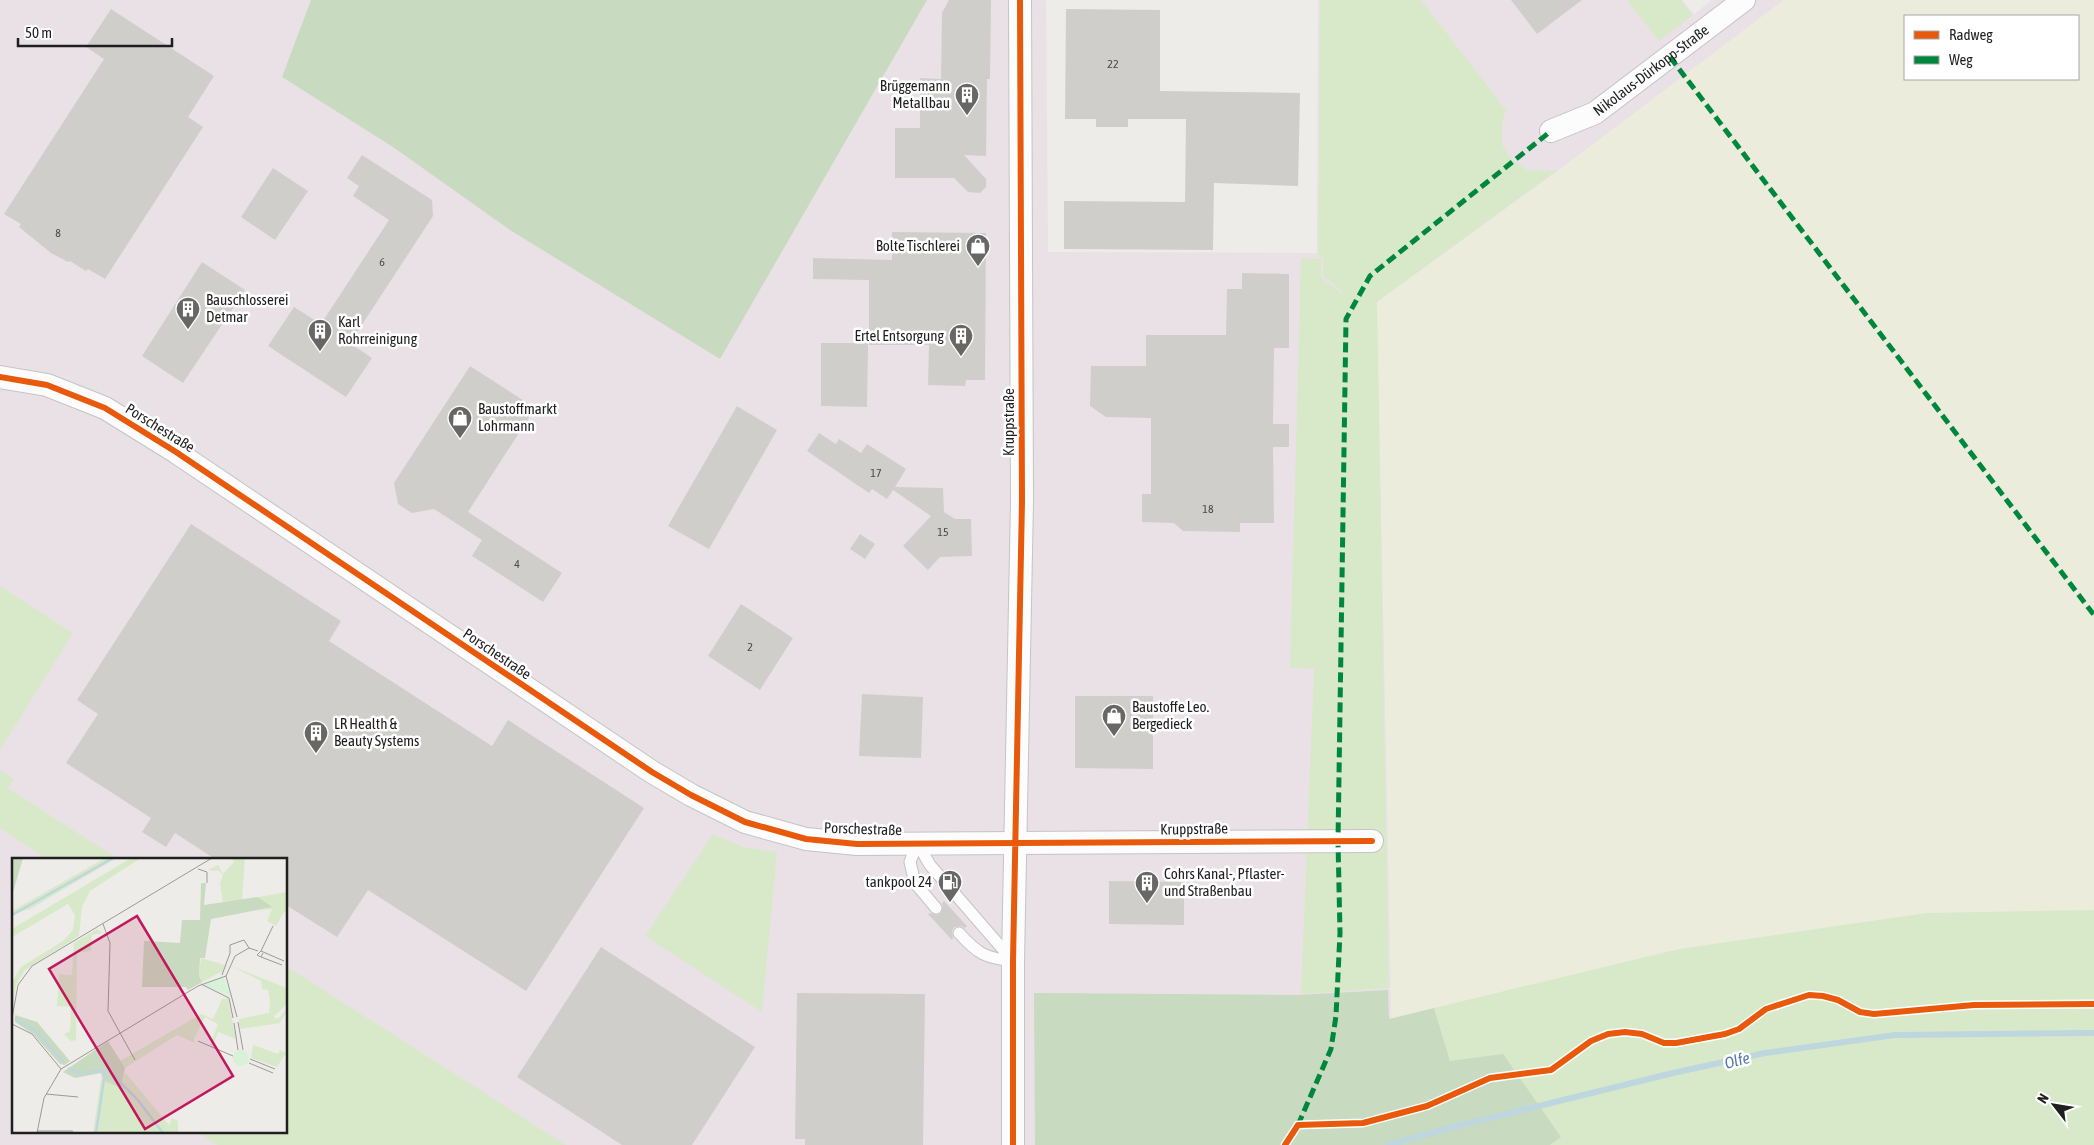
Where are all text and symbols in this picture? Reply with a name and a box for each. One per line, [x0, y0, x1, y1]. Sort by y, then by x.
scale bar [18, 15, 171, 47]
legend [1904, 15, 2079, 80]
street label: Nikolaus-Dürkopp-Straße [1590, 21, 1712, 119]
text: 50 m [25, 24, 52, 41]
text: Radweg [1949, 26, 1993, 43]
text: Weg [1949, 51, 1973, 68]
house number: 22 [1107, 57, 1119, 71]
place label: Brüggemann Metallbau [880, 77, 950, 111]
building icon: Brüggemann Metallbau [954, 82, 980, 116]
house number: 8 [55, 226, 61, 240]
shop icon: Bolte Tischlerei [965, 233, 991, 267]
place label: Bolte Tischlerei [876, 237, 960, 254]
house number: 6 [379, 255, 385, 269]
place label: Bauschlosserei Detmar [206, 291, 288, 325]
building icon: Bauschlosserei Detmar [175, 296, 201, 330]
place label: Karl Rohrreinigung [338, 313, 418, 347]
building icon: Karl Rohrreinigung [307, 318, 333, 352]
building icon: Ertel Entsorgung [948, 323, 974, 357]
place label: Ertel Entsorgung [855, 327, 945, 344]
street label: Kruppstraße [1000, 388, 1017, 456]
street label: Porschestraße [123, 400, 198, 456]
place label: Baustoffmarkt Lohrmann [478, 400, 557, 434]
shop icon: Baustoffmarkt Lohrmann [447, 405, 473, 439]
house number: 17 [870, 466, 882, 480]
house number: 18 [1202, 502, 1214, 516]
house number: 15 [937, 525, 949, 539]
house number: 4 [514, 557, 520, 571]
street label: Porschestraße [460, 625, 535, 683]
house number: 2 [747, 640, 753, 654]
place label: Baustoffe Leo. Bergedieck [1132, 698, 1209, 732]
shop icon: Baustoffe Leo. Bergedieck [1101, 703, 1127, 737]
place label: LR Health & Beauty Systems [334, 715, 419, 749]
building icon: LR Health & Beauty Systems [303, 720, 329, 754]
street label: Porschestraße [824, 819, 903, 838]
street label: Kruppstraße [1160, 819, 1228, 838]
inset map [12, 858, 288, 1132]
place label: Cohrs Kanal-, Pflaster- und Straßenbau [1164, 865, 1285, 899]
fuel station icon: tankpool 24 [937, 869, 963, 903]
building icon: Cohrs Kanal-, Pflaster- und Straßenbau [1134, 870, 1160, 904]
place label: tankpool 24 [865, 873, 932, 890]
water label: Olfe [1723, 1048, 1751, 1072]
north arrow [2029, 1080, 2079, 1130]
text: N [2034, 1091, 2052, 1106]

